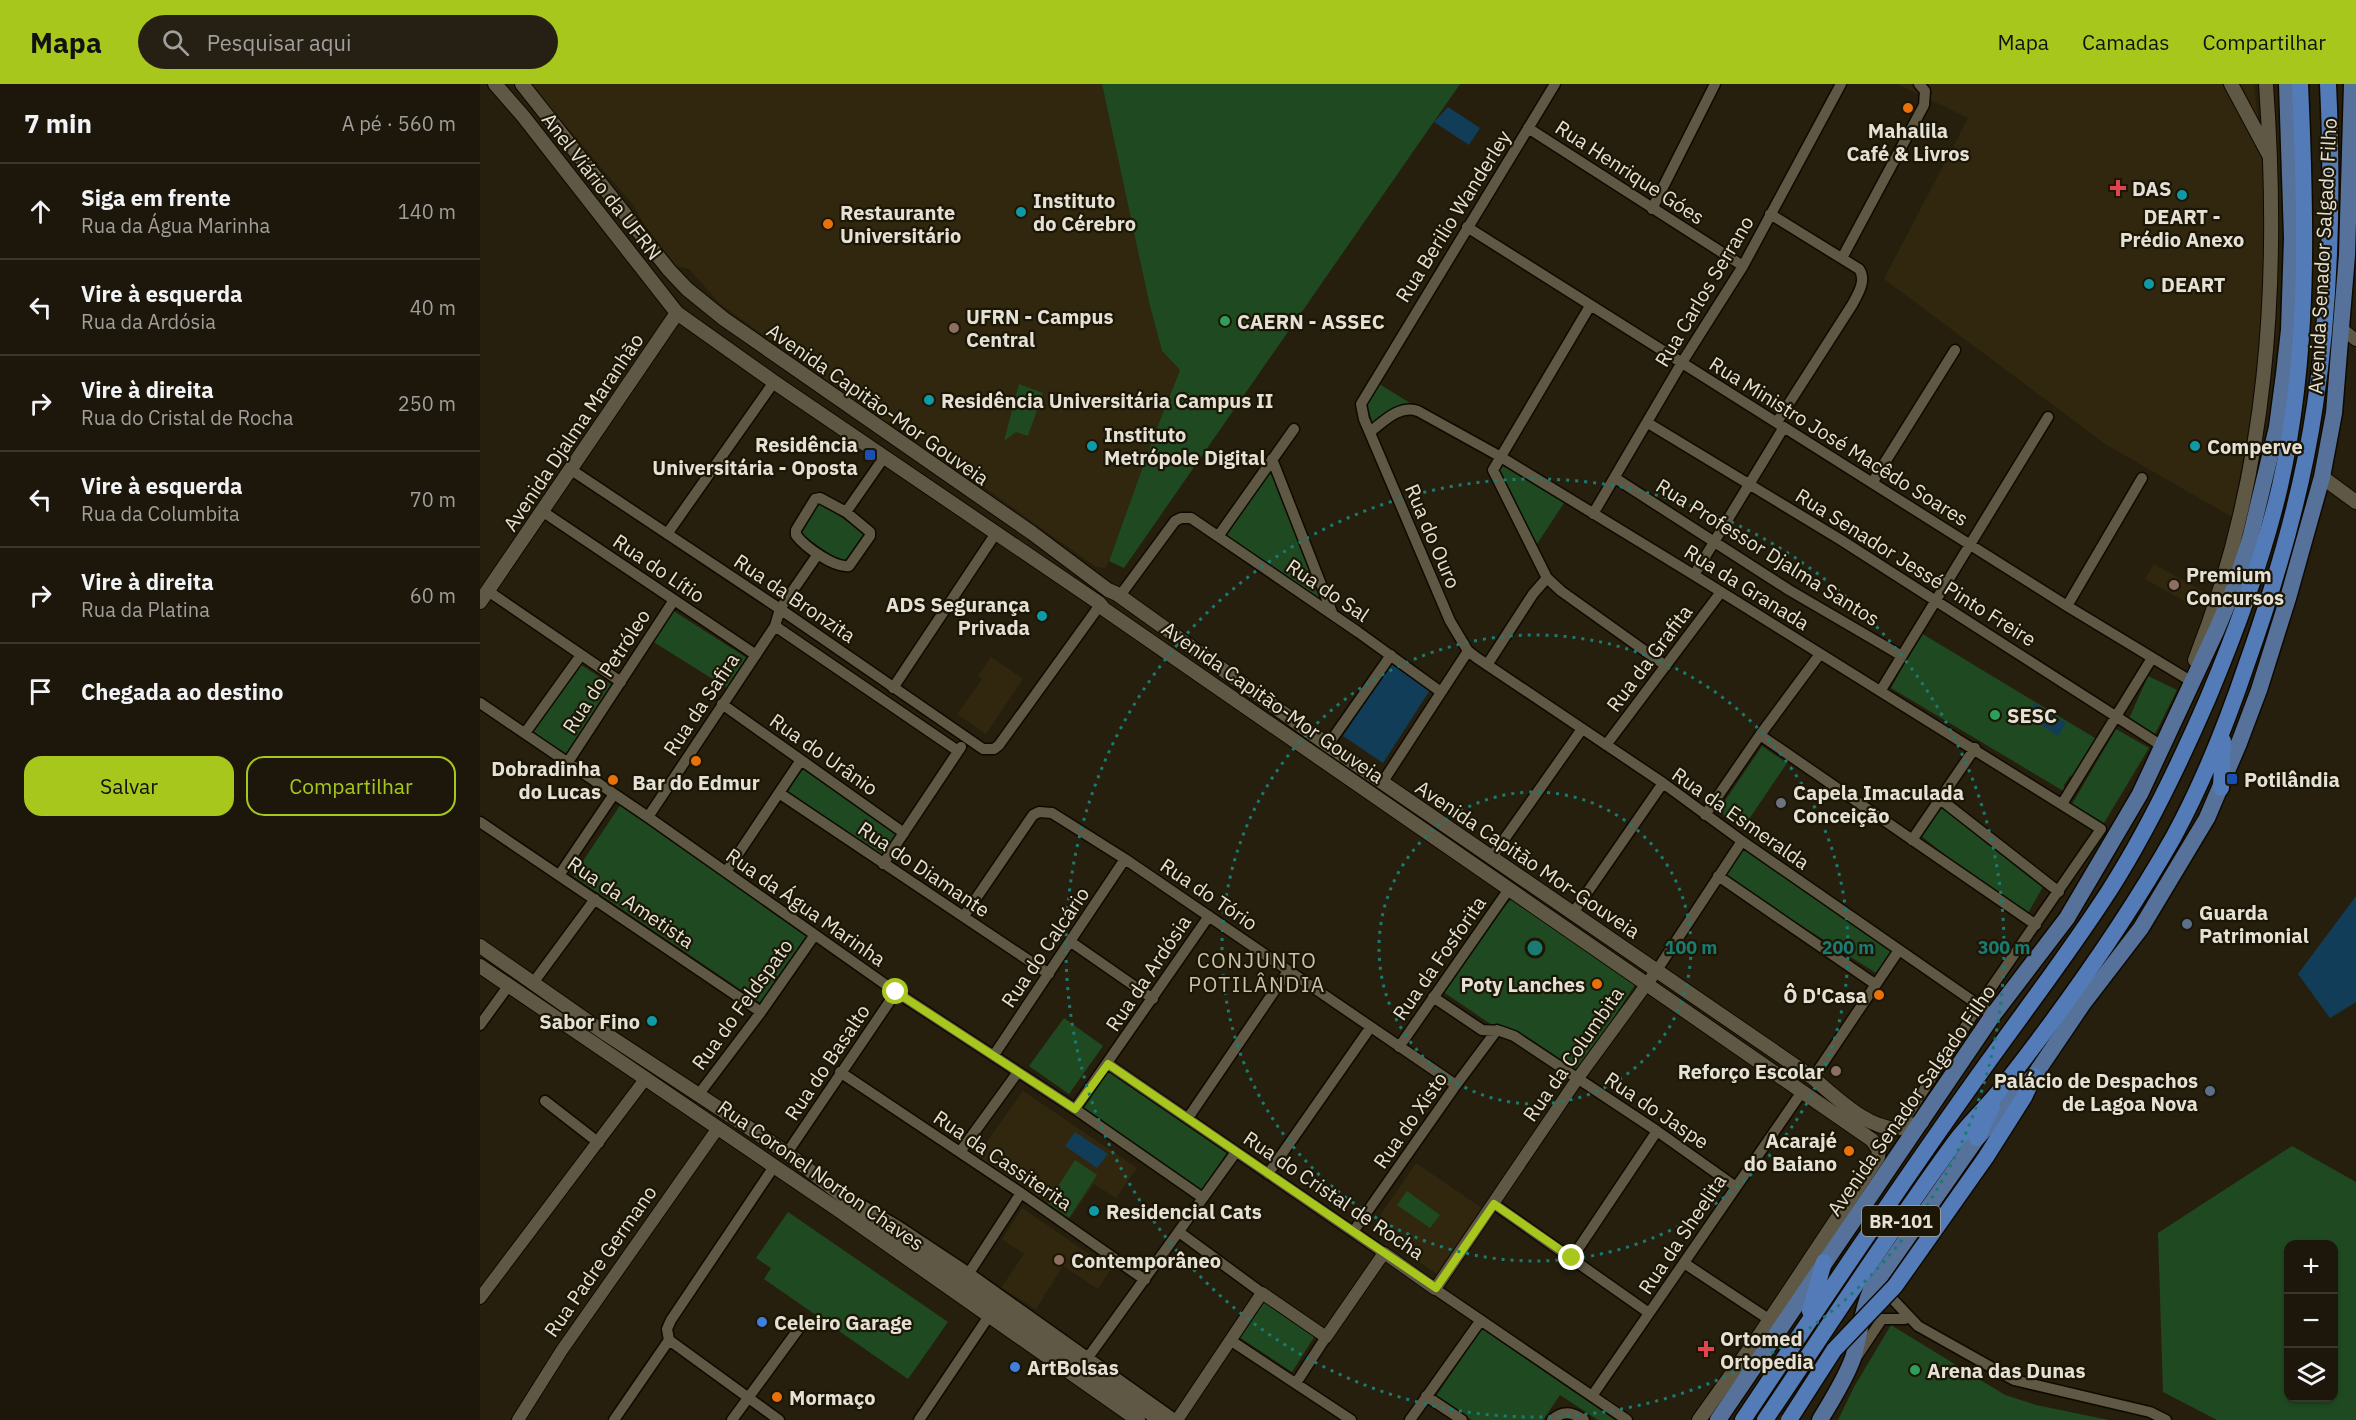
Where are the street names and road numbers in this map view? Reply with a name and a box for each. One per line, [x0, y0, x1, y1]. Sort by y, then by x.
street label: Anel Viário da UFRN [536, 107, 668, 265]
street label: Rua Henrique Góes [1550, 114, 1710, 230]
street label: Avenida Senador Salgado Filho [2301, 117, 2343, 395]
street label: Rua Berilio Wanderley [1389, 125, 1517, 307]
street label: Rua Carlos Serrano [1648, 211, 1760, 371]
street label: Avenida Capitão-Mor Gouveia [762, 317, 995, 491]
street label: Avenida Djalma Maranhão [497, 328, 649, 536]
street label: Rua Ministro José Macêdo Soares [1704, 350, 1974, 532]
street label: Rua Professor Djalma Santos [1651, 472, 1885, 632]
street label: Rua do Ouro [1399, 480, 1467, 592]
street label: Rua Senador Jessé Pinto Freire [1791, 482, 2041, 652]
street label: Rua do Lítio [608, 527, 710, 609]
street label: Rua da Granada [1679, 538, 1815, 636]
street label: Rua da Bronzita [729, 547, 861, 649]
street label: Rua do Sal [1281, 552, 1375, 628]
street label: Rua da Grafita [1600, 599, 1698, 717]
street label: Rua do Petróleo [556, 604, 656, 738]
street label: Avenida Capitão-Mor Gouveia [1157, 615, 1390, 789]
street label: Rua da Safira [657, 647, 745, 761]
street label: Rua do Urânio [765, 707, 883, 801]
street label: Rua da Esmeralda [1667, 760, 1815, 876]
street label: Avenida Capitão Mor-Gouveia [1411, 774, 1646, 945]
street label: Rua do Diamante [853, 815, 995, 923]
street label: Rua da Água Marinha [721, 842, 892, 973]
street label: Rua da Ametista [562, 850, 700, 955]
street label: Rua do Tório [1155, 852, 1263, 936]
street label: Rua do Calcário [995, 881, 1095, 1013]
street label: Rua da Fosforita [1386, 890, 1492, 1025]
street label: Rua da Ardósia [1099, 909, 1197, 1036]
street label: Rua do Feldspato [685, 933, 799, 1075]
street label: Avenida Senador Salgado Filho [1821, 979, 2001, 1221]
street label: Rua da Columbita [1516, 981, 1630, 1127]
street label: Rua do Basalto [778, 999, 876, 1125]
street label: Rua do Jaspe [1600, 1065, 1714, 1155]
street label: Rua do Xisto [1367, 1066, 1453, 1174]
street label: Rua Coronel Norton Chaves [713, 1093, 929, 1257]
street label: Rua da Cassiterita [928, 1104, 1078, 1217]
street label: Rua do Cristal de Rocha [1238, 1124, 1430, 1266]
street label: Rua da Sheelita [1632, 1168, 1732, 1299]
street label: Rua Padre Germano [537, 1180, 663, 1342]
road number: BR-101 [1862, 1206, 1940, 1236]

